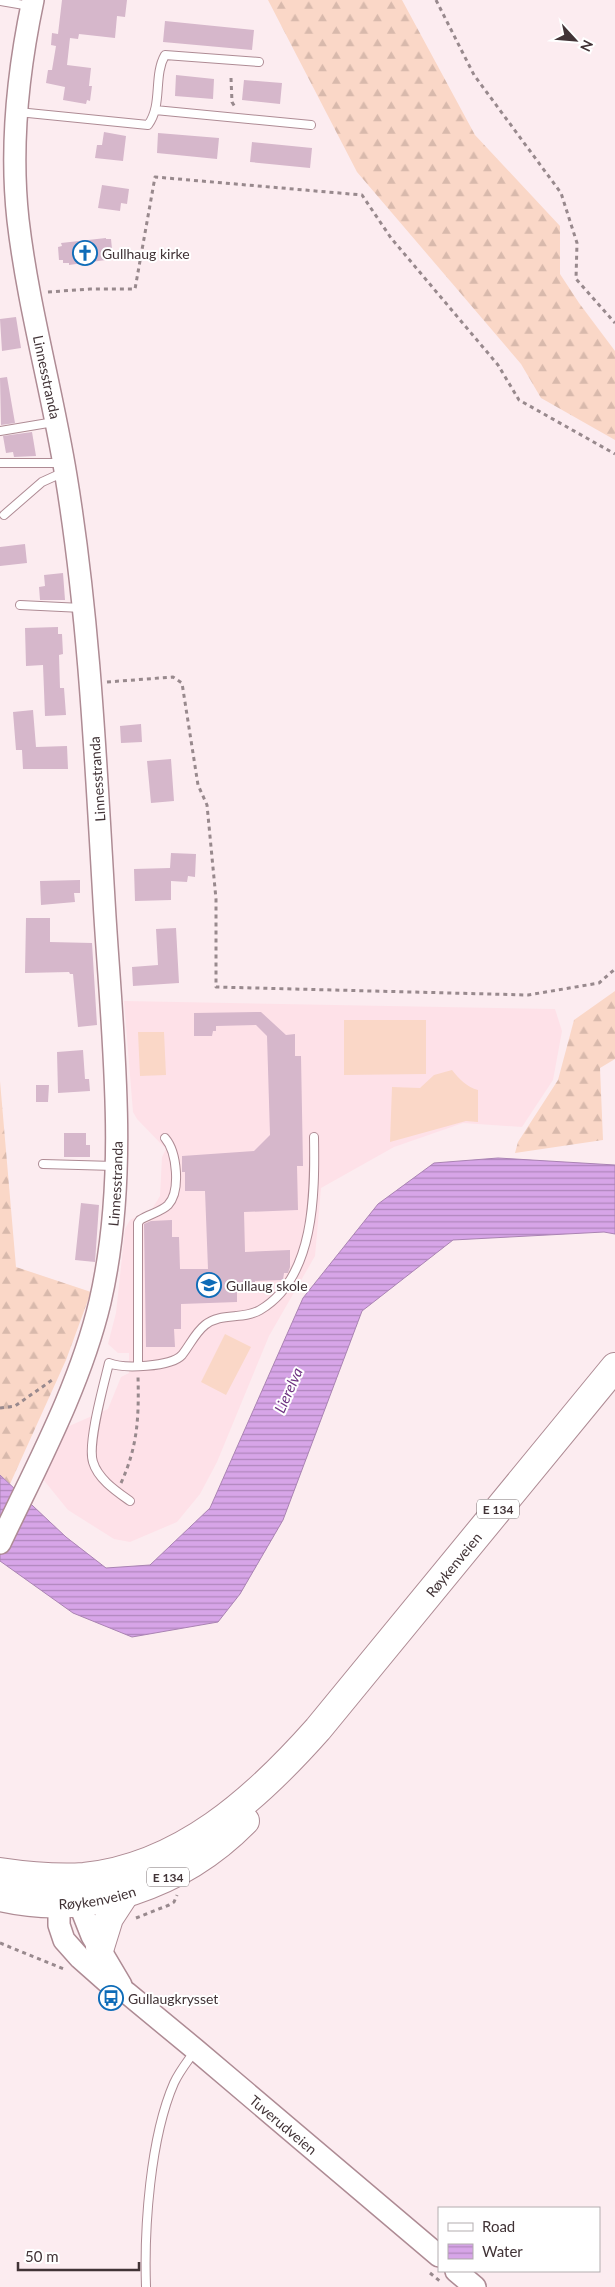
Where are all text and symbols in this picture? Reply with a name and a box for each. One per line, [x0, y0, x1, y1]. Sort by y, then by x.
north arrow [550, 15, 600, 65]
text: N [577, 37, 597, 54]
church icon: Gullhaug kirke [72, 240, 98, 266]
place label: Gullhaug kirke [102, 245, 190, 262]
street label: Linnesstranda [30, 334, 64, 421]
street label: Linnesstranda [86, 736, 108, 822]
street label: Linnesstranda [104, 1141, 125, 1227]
school or university icon: Gullaug skole [196, 1272, 222, 1298]
place label: Gullaug skole [226, 1277, 308, 1294]
water label: Lierelva [270, 1364, 306, 1415]
road number: E 134 [477, 1500, 519, 1518]
street label: Røykenveien [422, 1529, 485, 1600]
road number: E 134 [147, 1868, 189, 1886]
street label: Røykenveien [58, 1882, 138, 1912]
bus stop icon: Gullaugkrysset [98, 1985, 124, 2011]
place label: Gullaugkrysset [128, 1990, 218, 2007]
street label: Tuverudveien [247, 2091, 321, 2158]
legend [438, 2207, 600, 2272]
text: Road [482, 2217, 515, 2235]
scale bar [18, 2240, 139, 2272]
text: Water [482, 2242, 523, 2260]
text: 50 m [25, 2247, 59, 2265]

